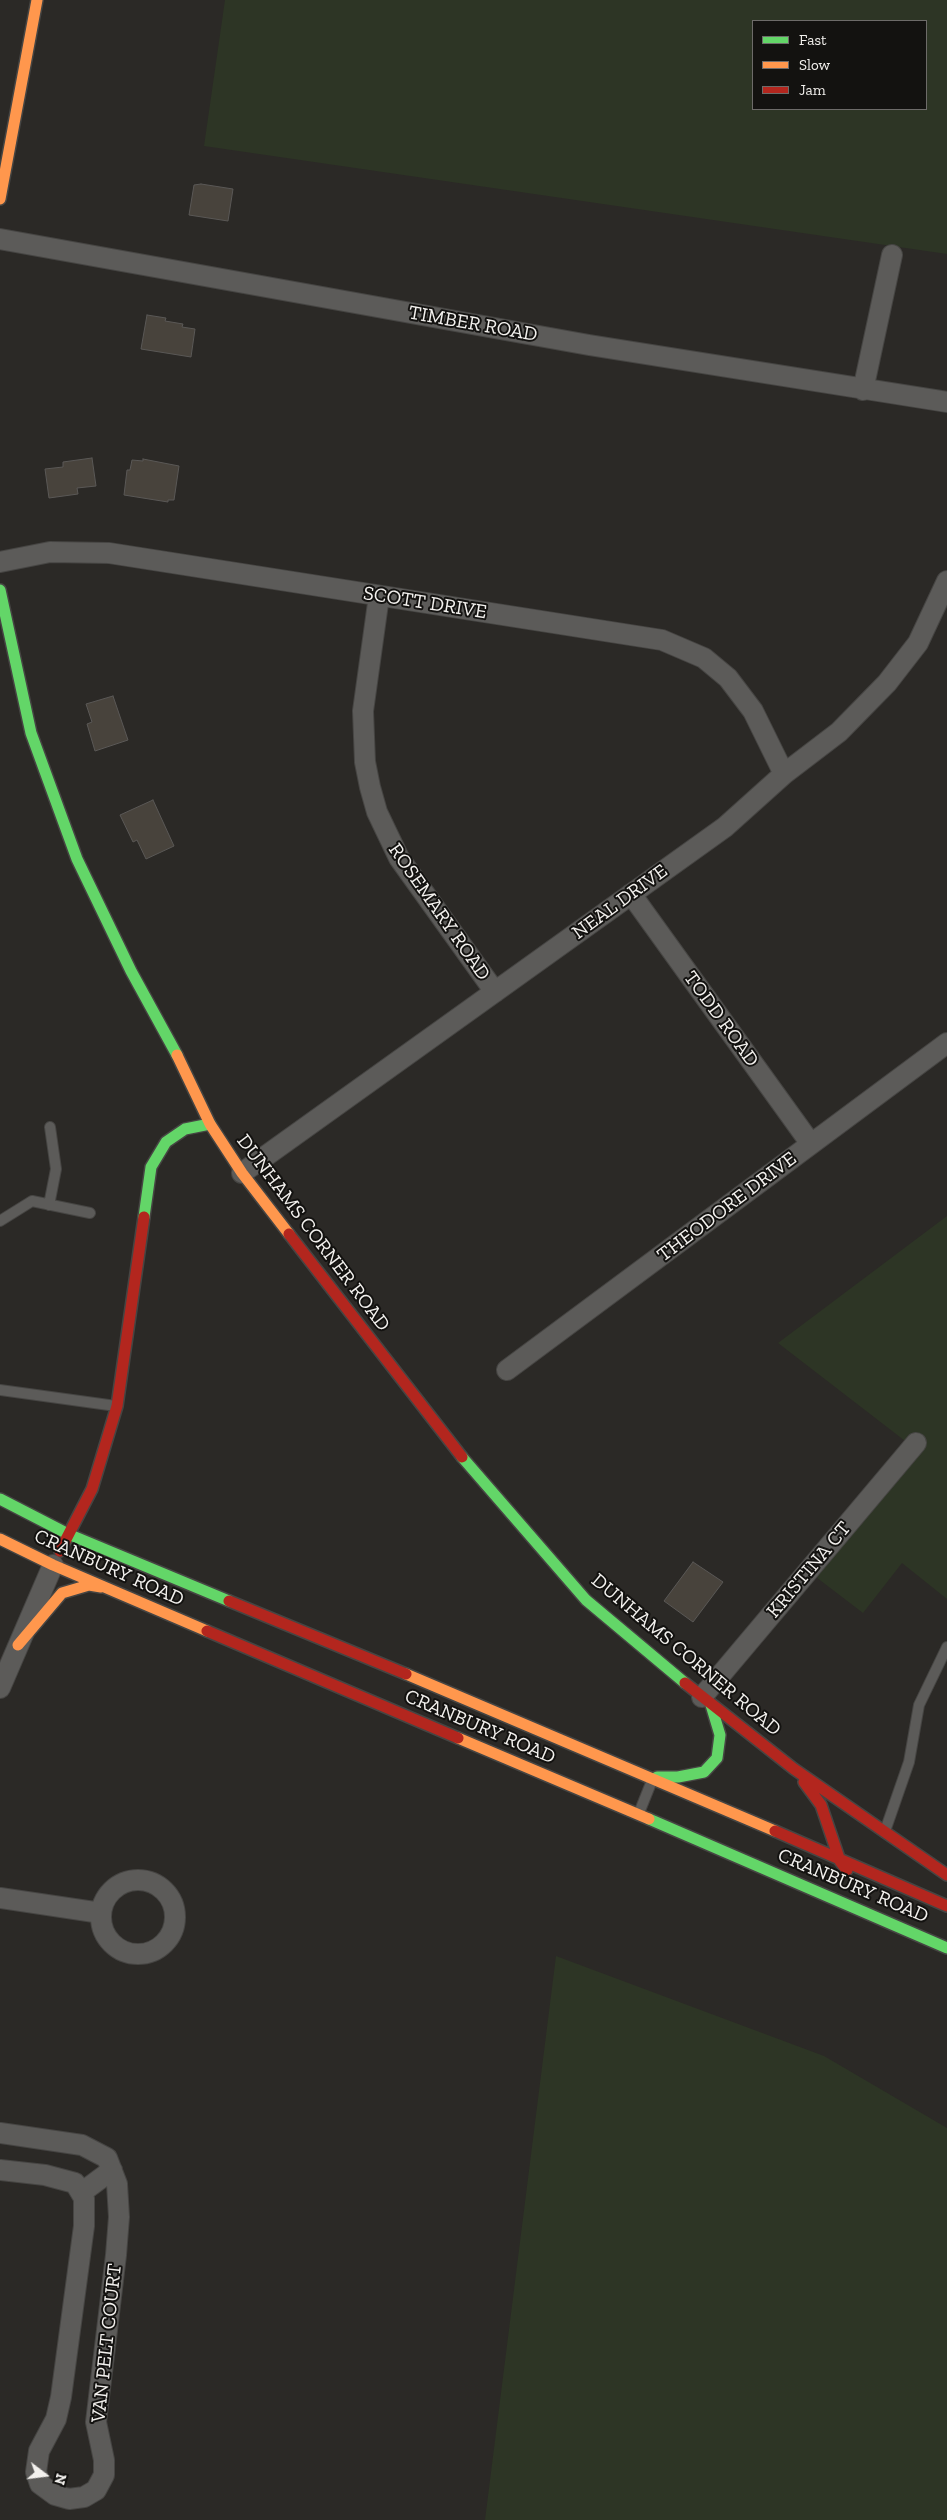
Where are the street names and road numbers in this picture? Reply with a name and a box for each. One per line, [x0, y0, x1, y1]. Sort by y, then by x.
street label: TIMBER ROAD [407, 301, 539, 347]
street label: SCOTT DRIVE [362, 581, 488, 625]
street label: ROSEMARY ROAD [383, 839, 495, 985]
street label: NEAL DRIVE [568, 859, 672, 945]
street label: TODD ROAD [678, 966, 764, 1072]
street label: DUNHAMS CORNER ROAD [231, 1130, 395, 1336]
street label: THEODORE DRIVE [653, 1147, 801, 1267]
street label: KRISTINA CT [762, 1517, 856, 1623]
street label: CRANBURY ROAD [30, 1524, 188, 1612]
street label: DUNHAMS CORNER ROAD [586, 1569, 786, 1741]
street label: CRANBURY ROAD [401, 1684, 559, 1770]
street label: CRANBURY ROAD [774, 1843, 932, 1929]
street label: VAN PELT COURT [87, 2262, 127, 2424]

